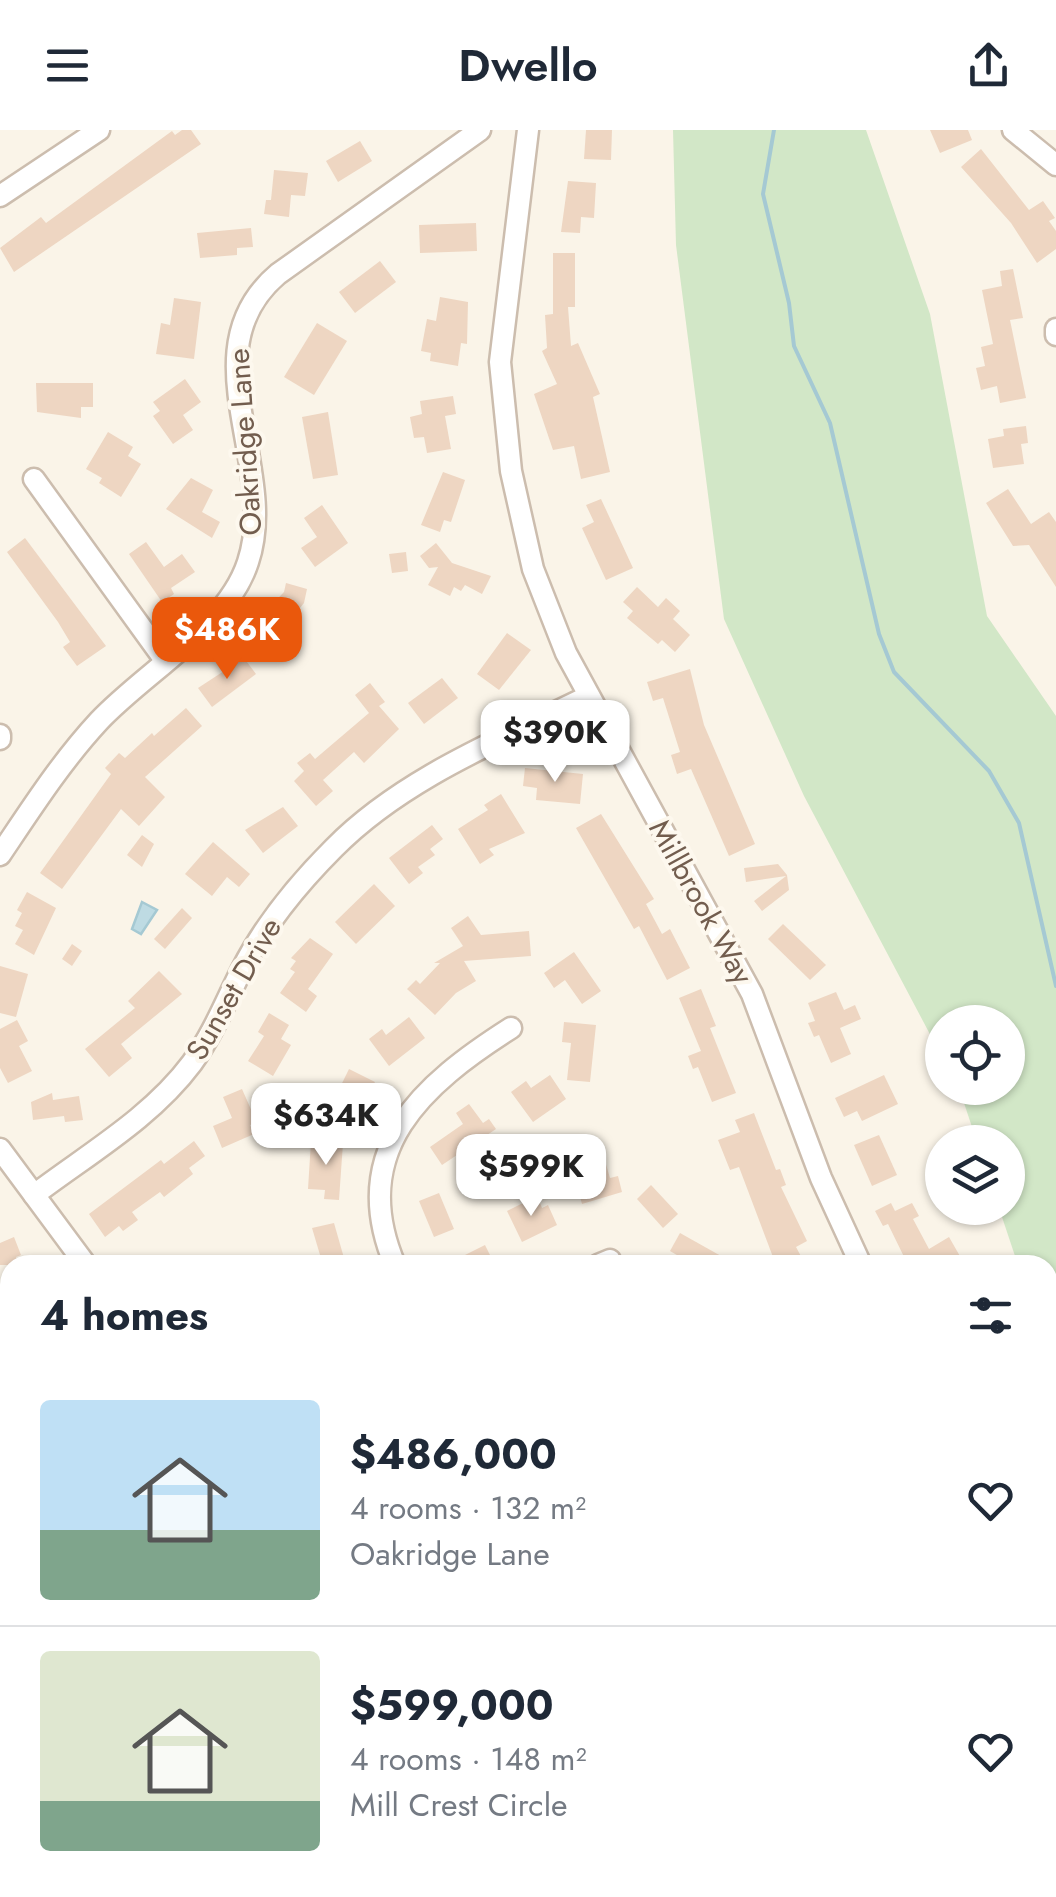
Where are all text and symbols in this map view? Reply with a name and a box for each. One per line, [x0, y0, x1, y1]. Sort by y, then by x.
text: Dwello [458, 33, 598, 98]
icon: menu [40, 38, 95, 93]
icon: share [961, 38, 1016, 93]
street label: Oakridge Lane [217, 347, 272, 537]
pin: $486K [157, 597, 297, 682]
text: $486K [174, 606, 280, 652]
pin: $390K [485, 700, 625, 785]
text: $390K [503, 709, 607, 755]
street label: Millbrook Way [639, 812, 765, 992]
street label: Sunset Drive [175, 909, 292, 1068]
map controls [925, 1005, 1025, 1225]
button: locate [925, 1005, 1025, 1105]
pin: $634K [256, 1083, 396, 1168]
text: $634K [273, 1092, 379, 1138]
button: layers [925, 1125, 1025, 1225]
pin: $599K [461, 1134, 601, 1219]
text: $599K [478, 1143, 584, 1189]
text: 4 homes [40, 1285, 208, 1346]
icon: filters [963, 1288, 1018, 1343]
text: $486,000 [350, 1424, 557, 1485]
icon: home [120, 1440, 240, 1560]
icon: heart [963, 1473, 1018, 1528]
text: 4 rooms · 132 m² [350, 1485, 586, 1531]
text: Oakridge Lane [350, 1531, 550, 1577]
text: $599,000 [350, 1675, 554, 1736]
icon: home [120, 1691, 240, 1811]
icon: heart [963, 1724, 1018, 1779]
text: 4 rooms · 148 m² [350, 1736, 587, 1782]
text: Mill Crest Circle [350, 1782, 568, 1828]

